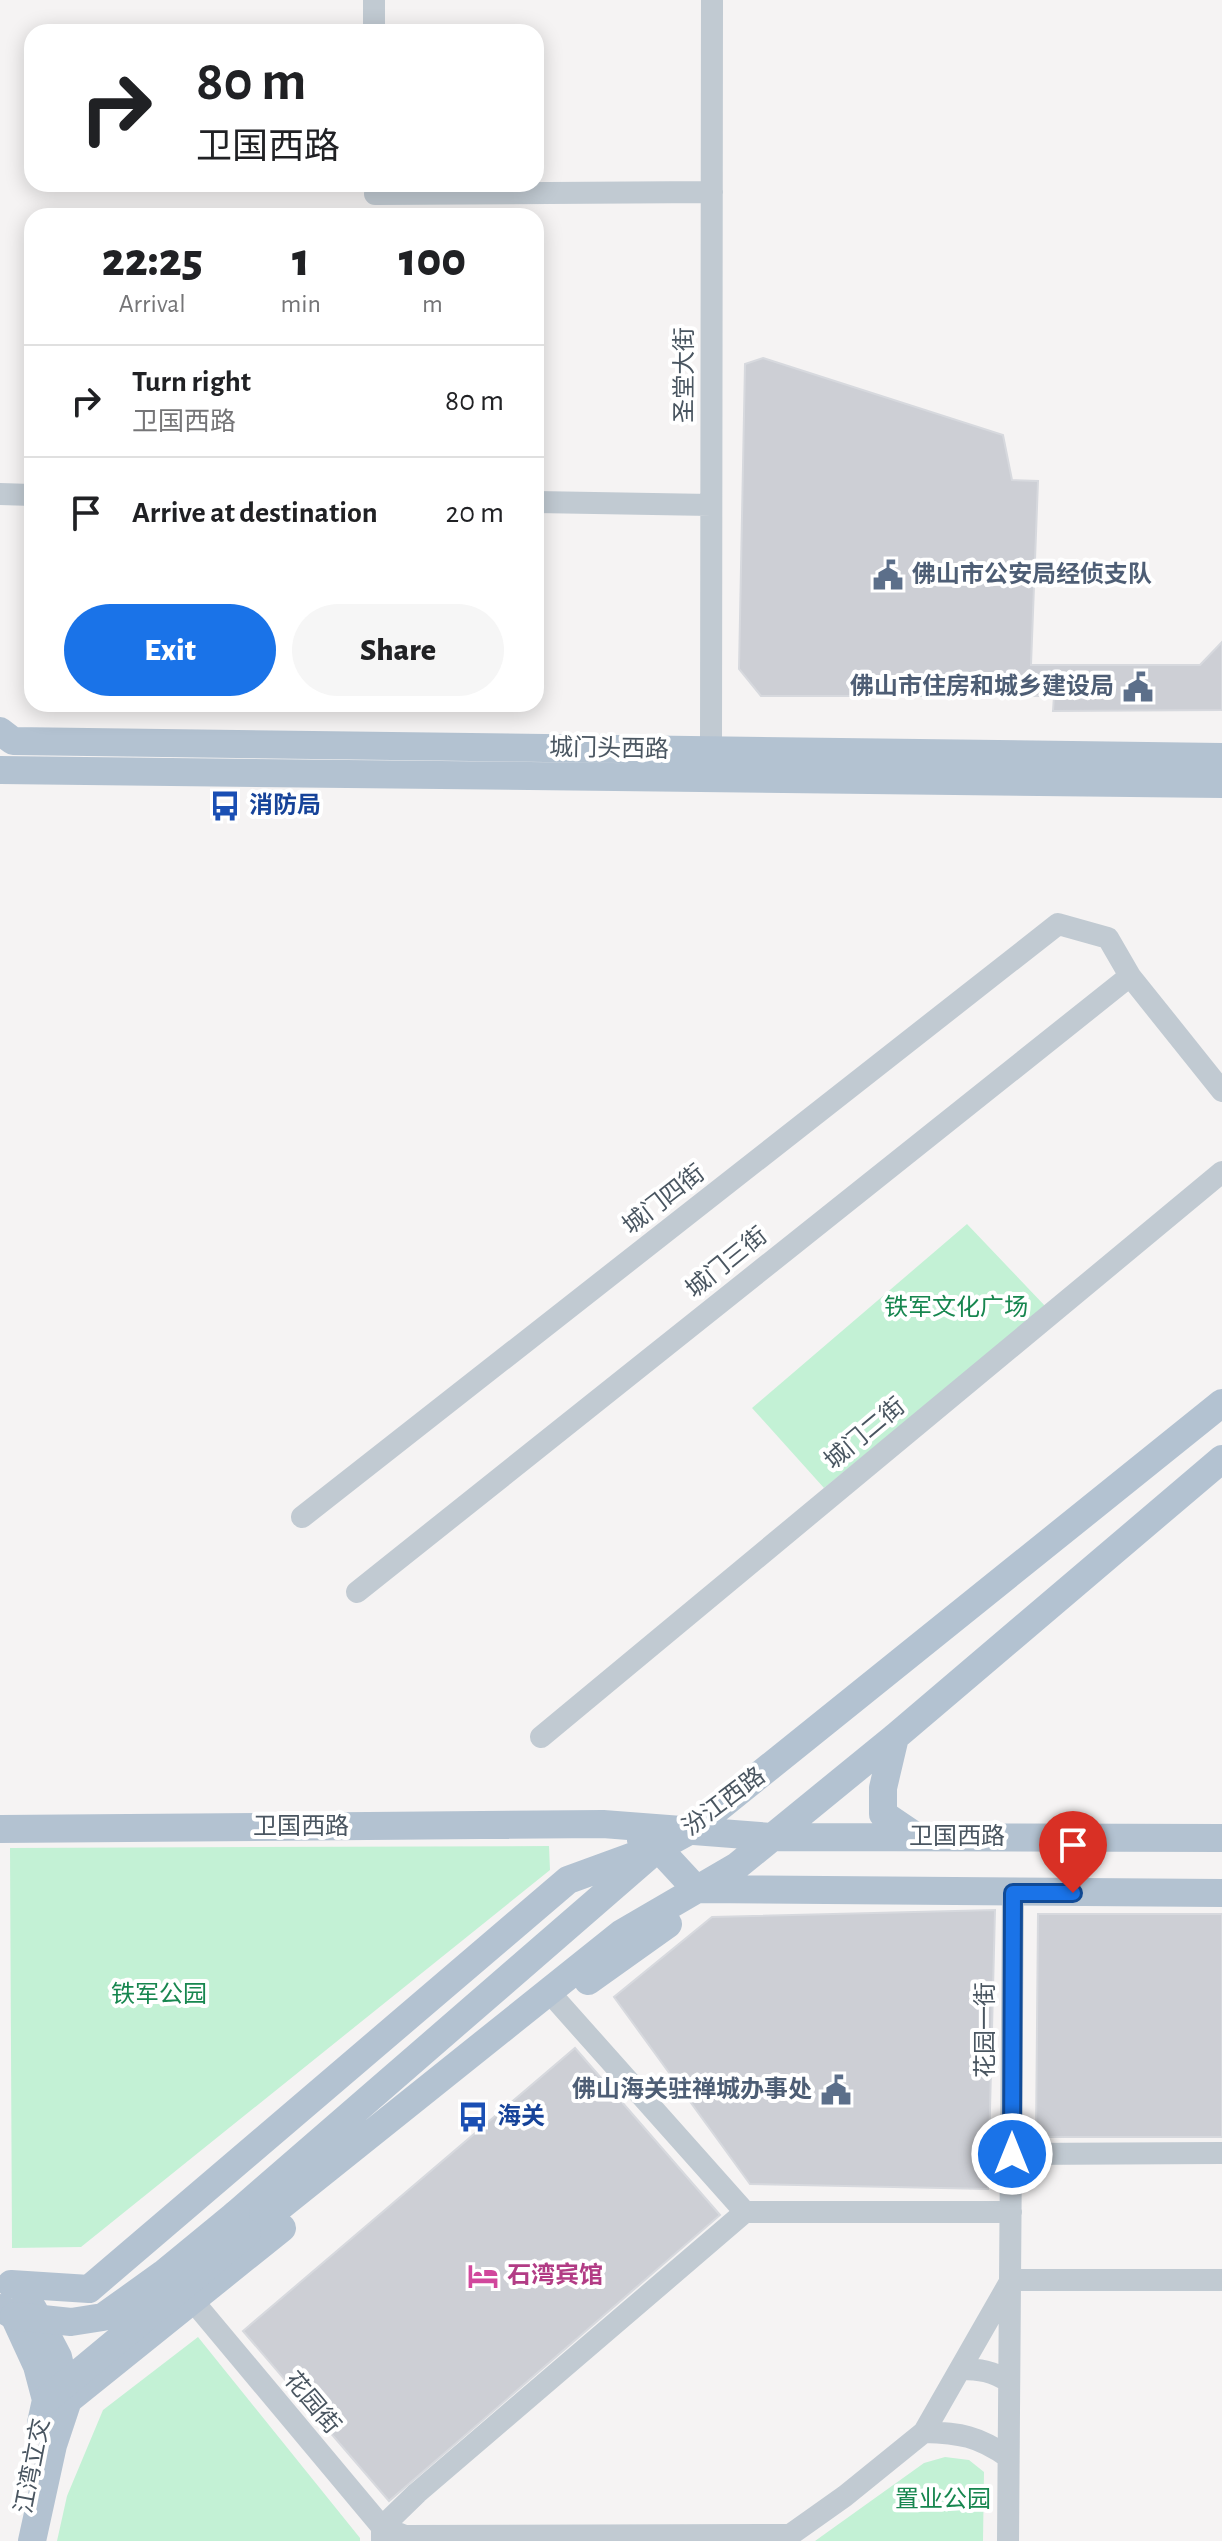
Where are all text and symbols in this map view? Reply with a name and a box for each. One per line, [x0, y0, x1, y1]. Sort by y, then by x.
text: 80 m [196, 54, 306, 110]
icon: right [64, 56, 168, 160]
text: 卫国西路 [196, 129, 340, 165]
text: 22:25 [102, 237, 203, 285]
text: 1 [292, 237, 310, 285]
text: 100 [399, 237, 466, 285]
text: Arrival [119, 291, 186, 317]
text: min [281, 291, 321, 317]
text: m [422, 291, 443, 317]
street label: 圣堂大街 [671, 327, 697, 423]
text: Turn right [132, 367, 251, 397]
icon: right [64, 379, 108, 423]
text: 80 m [445, 386, 504, 416]
text: 卫国西路 [132, 409, 236, 435]
icon: arrive [64, 491, 108, 535]
text: Arrive at destination [132, 498, 378, 528]
text: 20 m [446, 498, 504, 528]
public building icon: 佛山市公安局经侦支队 [871, 558, 905, 592]
place label: 佛山市公安局经侦支队 [912, 561, 1152, 587]
button: Exit [64, 604, 276, 696]
button: Share [292, 604, 504, 696]
public building icon: 佛山市住房和城乡建设局 [1121, 670, 1155, 704]
place label: 佛山市住房和城乡建设局 [850, 673, 1114, 699]
street label: 城门头西路 [549, 734, 669, 762]
bus stop icon: 消防局 [208, 789, 242, 823]
place label: 消防局 [249, 792, 321, 818]
street label: 城门四街 [618, 1159, 709, 1239]
street label: 城门三街 [681, 1222, 772, 1303]
park label: 铁军文化广场 [884, 1294, 1028, 1320]
street label: 城门二街 [819, 1392, 909, 1474]
street label: 汾江西路 [677, 1762, 770, 1840]
pin [1039, 1811, 1107, 1893]
street label: 卫国西路 [253, 1813, 349, 1839]
street label: 卫国西路 [909, 1823, 1005, 1849]
icon: arrive [1051, 1823, 1095, 1867]
park label: 铁军公园 [111, 1981, 207, 2007]
street label: 花园一街 [972, 1982, 998, 2078]
public building icon: 佛山海关驻禅城办事处 [819, 2073, 853, 2107]
place label: 佛山海关驻禅城办事处 [572, 2076, 812, 2102]
bus stop icon: 海关 [456, 2100, 490, 2134]
place label: 海关 [497, 2103, 545, 2129]
position arrow [970, 2112, 1054, 2196]
hotel icon: 石湾宾馆 [466, 2259, 500, 2293]
place label: 石湾宾馆 [507, 2262, 603, 2288]
street label: 花园街 [280, 2366, 346, 2438]
street label: 江湾立交 [10, 2416, 54, 2515]
park label: 置业公园 [895, 2487, 991, 2512]

